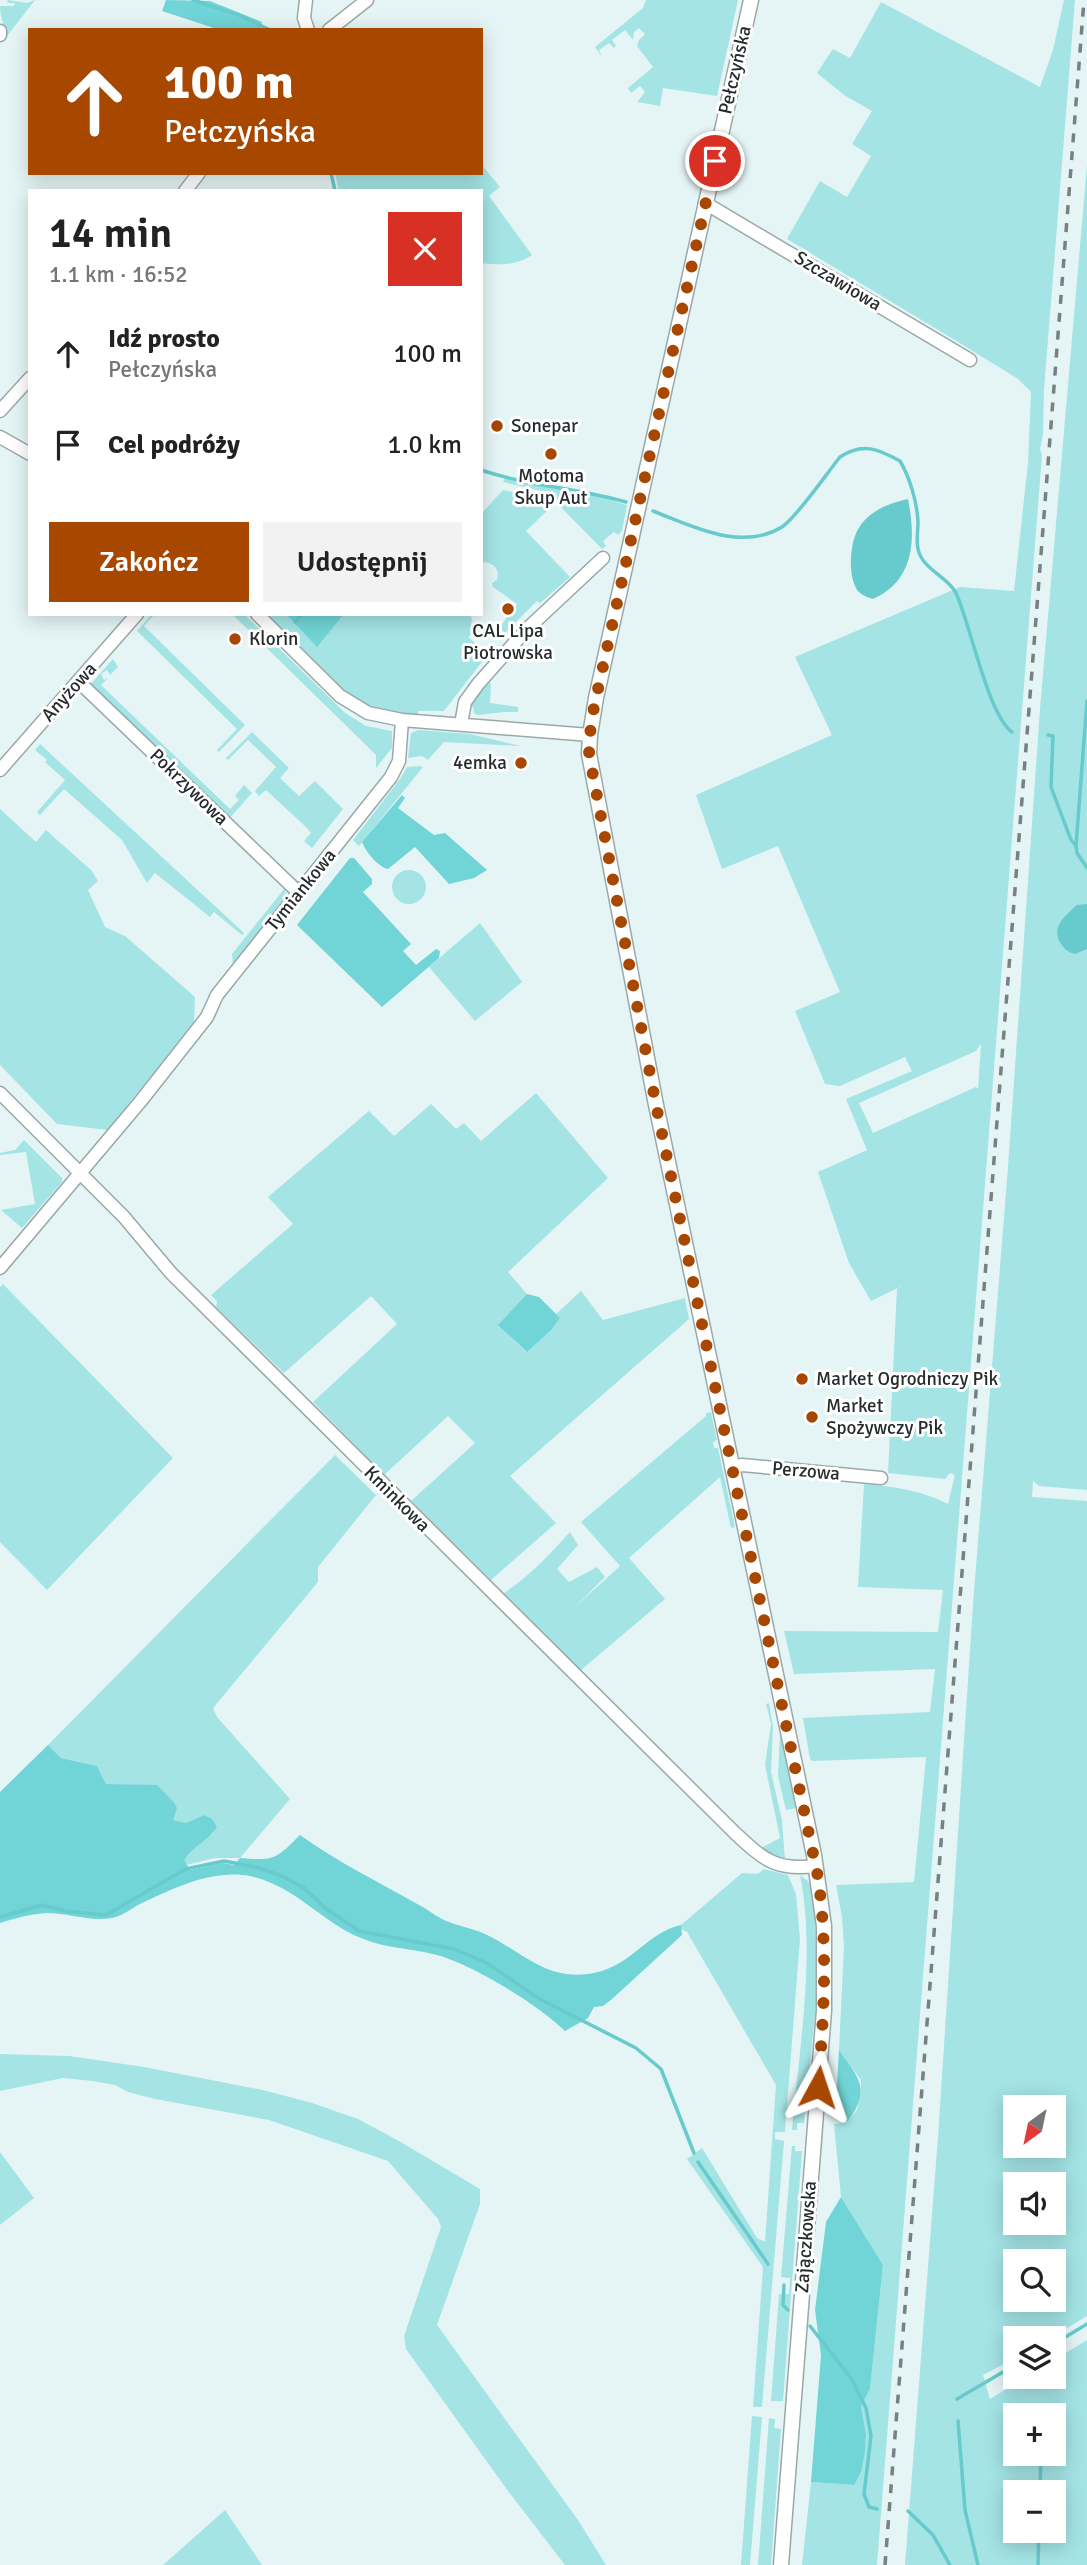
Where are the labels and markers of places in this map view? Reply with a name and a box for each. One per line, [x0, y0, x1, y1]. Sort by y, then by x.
pin [685, 131, 745, 191]
place label: Sonepar [511, 414, 578, 438]
marker: Sonepar [489, 418, 505, 434]
marker: Motoma Skup Aut [543, 446, 559, 462]
place label: Motoma Skup Aut [515, 464, 588, 510]
marker: CAL Lipa Piotrowska [500, 601, 516, 617]
place label: CAL Lipa Piotrowska [463, 619, 553, 665]
place label: Klorin [249, 627, 298, 651]
marker: Klorin [227, 631, 243, 647]
place label: 4emka [453, 751, 507, 775]
marker: 4emka [513, 755, 529, 771]
place label: Market Ogrodniczy Pik [816, 1367, 999, 1391]
marker: Market Ogrodniczy Pik [794, 1371, 810, 1387]
place label: Market Spożywczy Pik [826, 1394, 943, 1440]
marker: Market Spożywczy Pik [804, 1409, 820, 1425]

